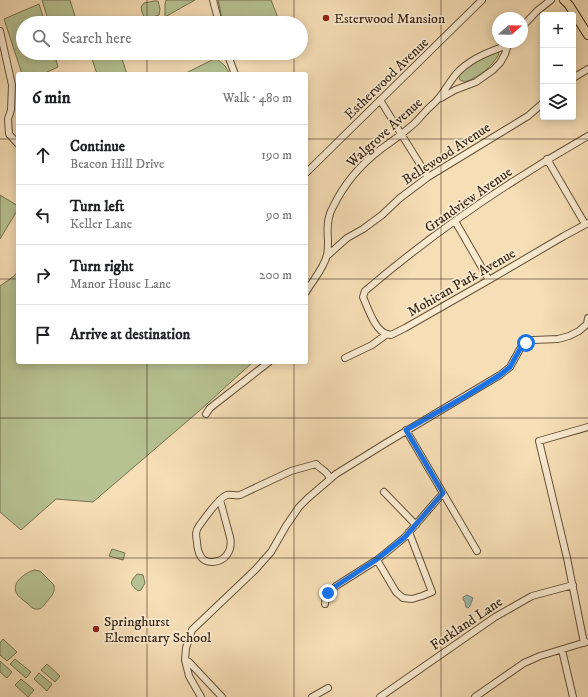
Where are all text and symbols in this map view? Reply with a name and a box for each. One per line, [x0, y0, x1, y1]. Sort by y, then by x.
place label: Esterwood Mansion [334, 10, 446, 28]
north arrow [492, 12, 528, 48]
map controls [540, 12, 576, 120]
button: + [540, 12, 576, 48]
marker: Esterwood Mansion [321, 13, 331, 23]
search box [16, 16, 308, 60]
icon: search [30, 27, 52, 49]
text: Search here [62, 29, 131, 48]
street label: Estherwood Avenue [341, 34, 433, 124]
button: − [540, 48, 576, 84]
button: layers [540, 84, 576, 120]
text: 6 min [32, 87, 71, 109]
text: Walk · 480 m [223, 90, 292, 106]
street label: Walgrove Avenue [342, 94, 427, 172]
street label: Bellewood Avenue [399, 118, 494, 189]
text: Continue [70, 137, 125, 156]
icon: ahead [32, 144, 54, 166]
text: 190 m [261, 147, 292, 163]
text: Beacon Hill Drive [70, 156, 164, 172]
street label: Grandview Avenue [421, 163, 516, 237]
text: Turn left [70, 197, 124, 216]
icon: left [32, 204, 54, 226]
text: 90 m [266, 207, 292, 223]
text: Keller Lane [70, 216, 132, 232]
street label: Mohican Park Avenue [404, 244, 519, 321]
text: Turn right [70, 257, 133, 276]
icon: right [32, 264, 54, 286]
text: 200 m [259, 267, 292, 283]
text: Manor House Lane [70, 276, 171, 292]
icon: arrive [32, 324, 54, 346]
text: Arrive at destination [70, 325, 190, 344]
route start [517, 334, 535, 352]
route end [319, 584, 337, 602]
street label: Forkland Lane [427, 593, 506, 655]
place label: Springhurst Elementary School [104, 613, 212, 647]
marker: Springhurst Elementary School [91, 624, 101, 634]

